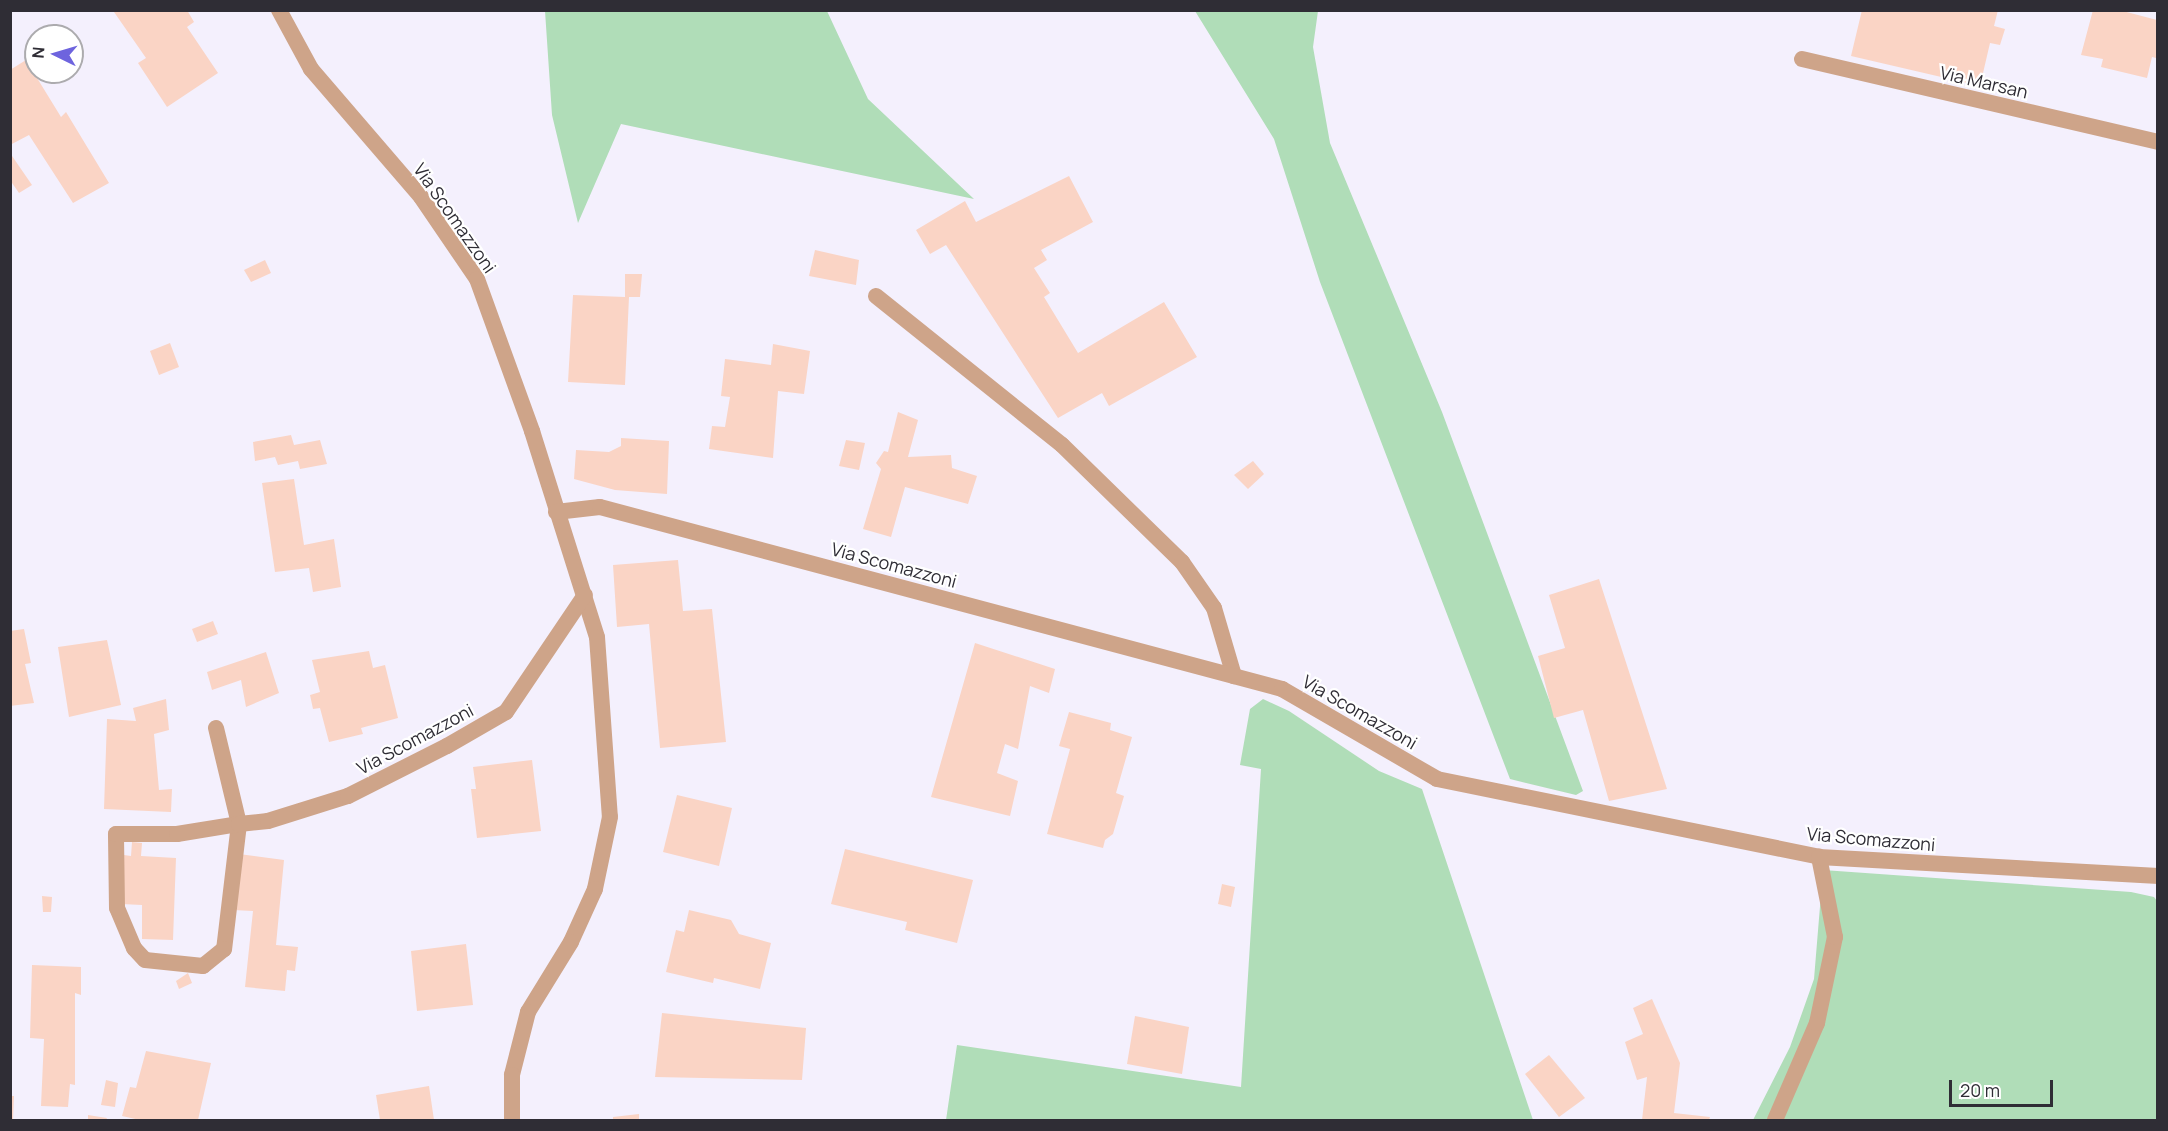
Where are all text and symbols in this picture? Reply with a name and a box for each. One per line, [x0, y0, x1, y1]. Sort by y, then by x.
north arrow [24, 24, 84, 84]
text: N [27, 46, 50, 59]
street label: Via Marsan [1938, 61, 2030, 103]
street label: Via Scomazzoni [409, 159, 501, 277]
street label: Via Scomazzoni [829, 538, 959, 592]
street label: Via Scomazzoni [1299, 670, 1421, 754]
street label: Via Scomazzoni [353, 699, 477, 779]
street label: Via Scomazzoni [1806, 823, 1936, 855]
scale bar [1952, 1068, 2056, 1106]
text: 20 m [1960, 1078, 2000, 1102]

